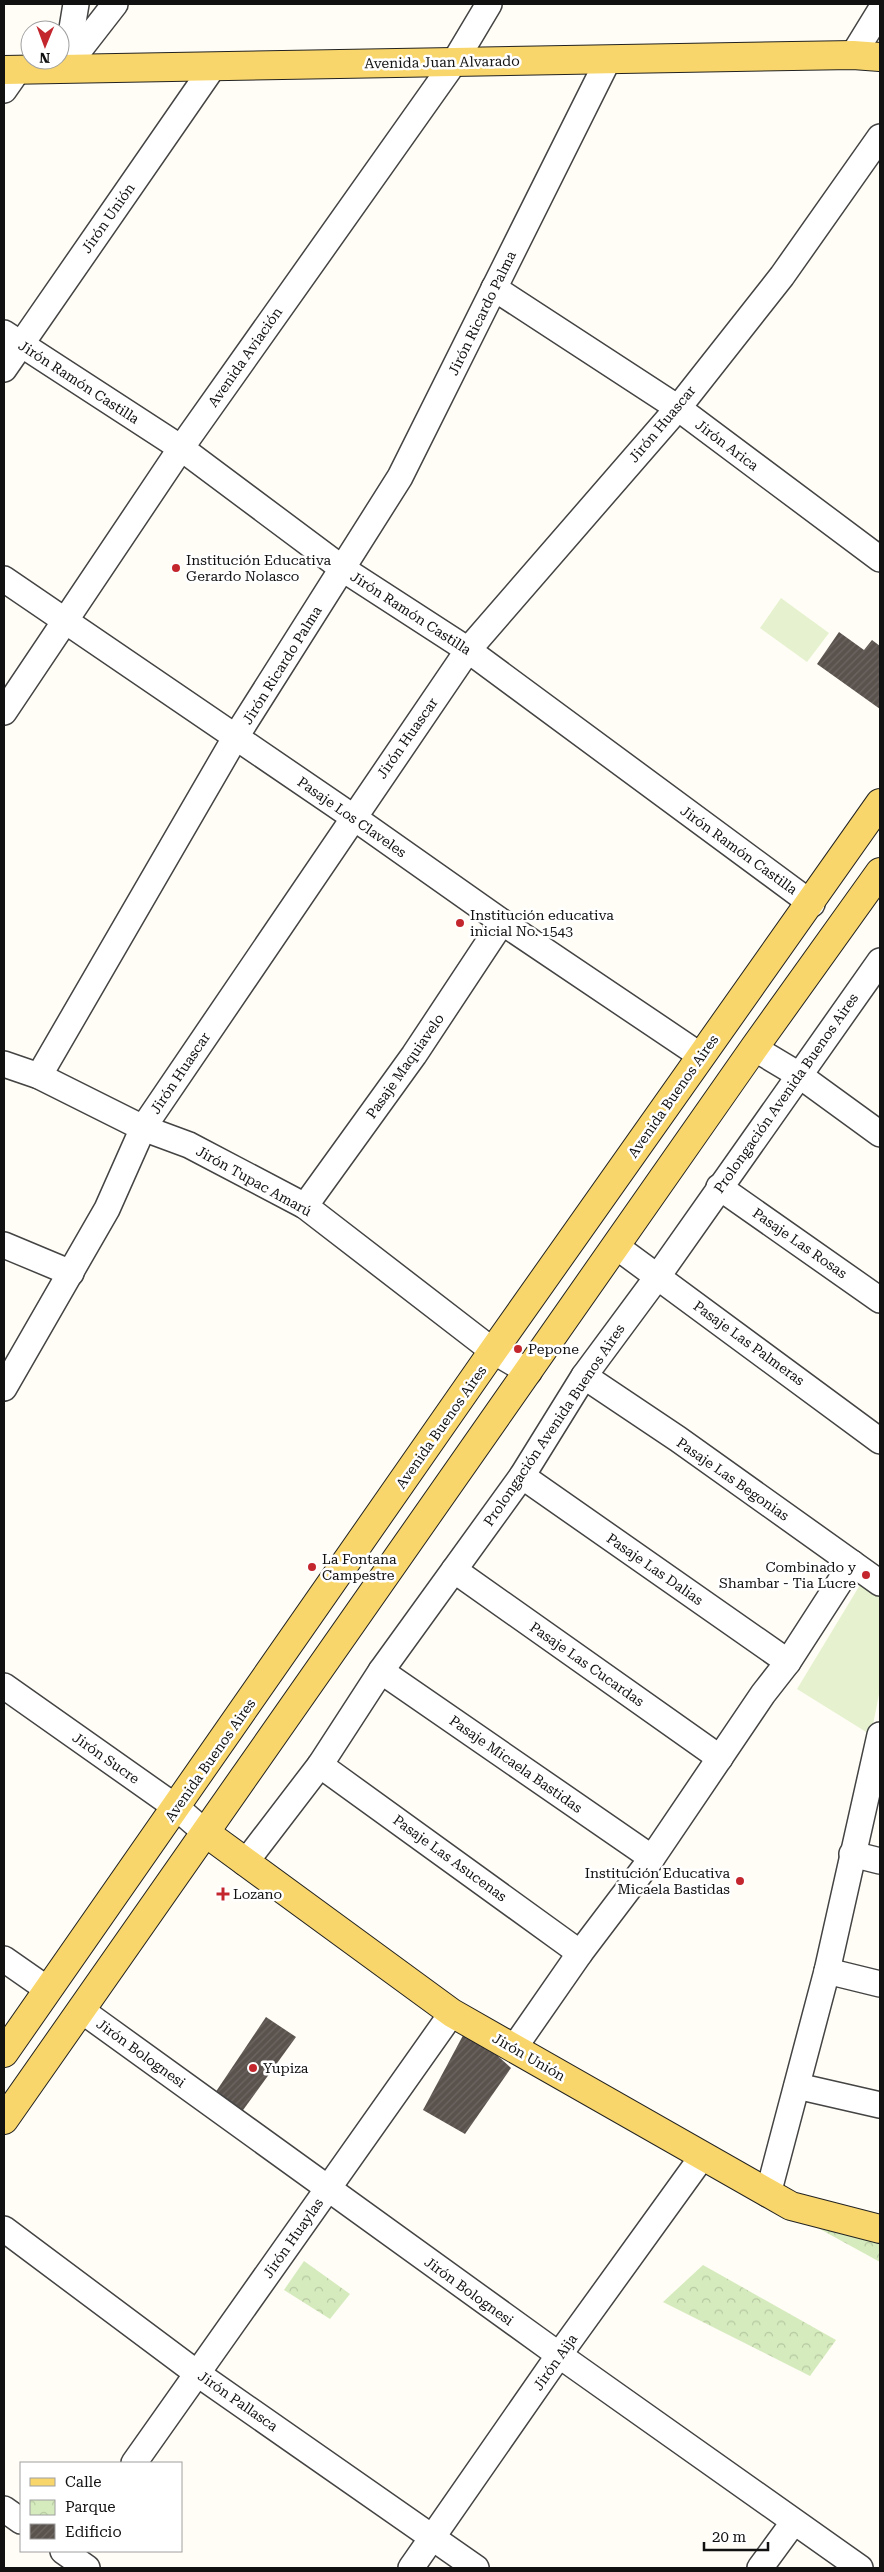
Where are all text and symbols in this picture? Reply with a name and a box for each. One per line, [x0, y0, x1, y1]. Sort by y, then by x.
north arrow [20, 20, 70, 70]
text: N [39, 50, 50, 66]
street label: Avenida Juan Alvarado [364, 53, 520, 71]
street label: Jirón Unión [78, 180, 138, 256]
street label: Jirón Ricardo Palma [445, 248, 519, 378]
street label: Avenida Aviación [205, 304, 285, 410]
street label: Jirón Ramón Castilla [16, 337, 143, 427]
street label: Jirón Huascar [625, 382, 699, 465]
street label: Jirón Arica [692, 416, 762, 474]
place label: Institución Educativa Gerardo Nolasco [186, 552, 332, 584]
marker: Institución Educativa Gerardo Nolasco [170, 562, 182, 574]
street label: Jirón Ramón Castilla [348, 568, 475, 658]
street label: Jirón Ricardo Palma [239, 603, 325, 727]
street label: Jirón Huascar [373, 694, 441, 781]
street label: Pasaje Los Claveles [295, 773, 410, 861]
street label: Jirón Ramón Castilla [677, 802, 801, 898]
place label: Institución educativa inicial No. 1543 [470, 907, 614, 939]
marker: Institución educativa inicial No. 1543 [454, 917, 466, 929]
street label: Prolongación Avenida Buenos Aires [711, 990, 862, 1196]
street label: Pasaje Maquiavelo [363, 1011, 447, 1121]
street label: Jirón Huascar [147, 1029, 213, 1117]
street label: Avenida Buenos Aires [625, 1031, 722, 1160]
street label: Jirón Tupac Amarú [193, 1143, 315, 1220]
street label: Pasaje Las Rosas [750, 1205, 850, 1282]
street label: Pasaje Las Palmeras [690, 1297, 808, 1389]
street label: Prolongación Avenida Buenos Aires [480, 1321, 628, 1529]
place label: Pepone [528, 1341, 579, 1357]
marker: Pepone [512, 1343, 524, 1355]
street label: Avenida Buenos Aires [393, 1362, 490, 1491]
street label: Pasaje Las Begonias [674, 1434, 792, 1524]
street label: Pasaje Las Dalias [604, 1530, 706, 1608]
place label: La Fontana Campestre [322, 1551, 397, 1583]
place label: Combinado y Shambar - Tia Lucre [719, 1559, 857, 1591]
marker: La Fontana Campestre [306, 1561, 318, 1573]
marker: Combinado y Shambar - Tia Lucre [860, 1569, 872, 1581]
street label: Pasaje Las Cucardas [527, 1619, 647, 1710]
street label: Avenida Buenos Aires [162, 1695, 259, 1824]
street label: Pasaje Micaela Bastidas [447, 1712, 586, 1816]
street label: Jirón Sucre [70, 1729, 143, 1787]
street label: Pasaje Las Asucenas [390, 1811, 510, 1905]
place label: Institución Educativa Micaela Bastidas [585, 1865, 730, 1897]
marker: Institución Educativa Micaela Bastidas [734, 1875, 746, 1887]
place label: Lozano [233, 1886, 282, 1902]
marker: Lozano [217, 1888, 229, 1900]
street label: Jirón Bolognesi [93, 2015, 189, 2091]
street label: Jirón Unión [490, 2030, 568, 2084]
place label: Yupiza [263, 2060, 309, 2076]
marker: Yupiza [247, 2062, 259, 2074]
street label: Jirón Huaylas [260, 2195, 327, 2281]
street label: Jirón Bolognesi [421, 2253, 517, 2329]
street label: Jirón Aija [530, 2330, 580, 2393]
street label: Jirón Pallasca [195, 2368, 281, 2435]
legend [20, 2462, 182, 2552]
text: Calle [65, 2473, 101, 2491]
text: Parque [65, 2498, 116, 2516]
scale bar [704, 2520, 768, 2552]
text: Edificio [65, 2523, 122, 2541]
text: 20 m [712, 2528, 747, 2546]

